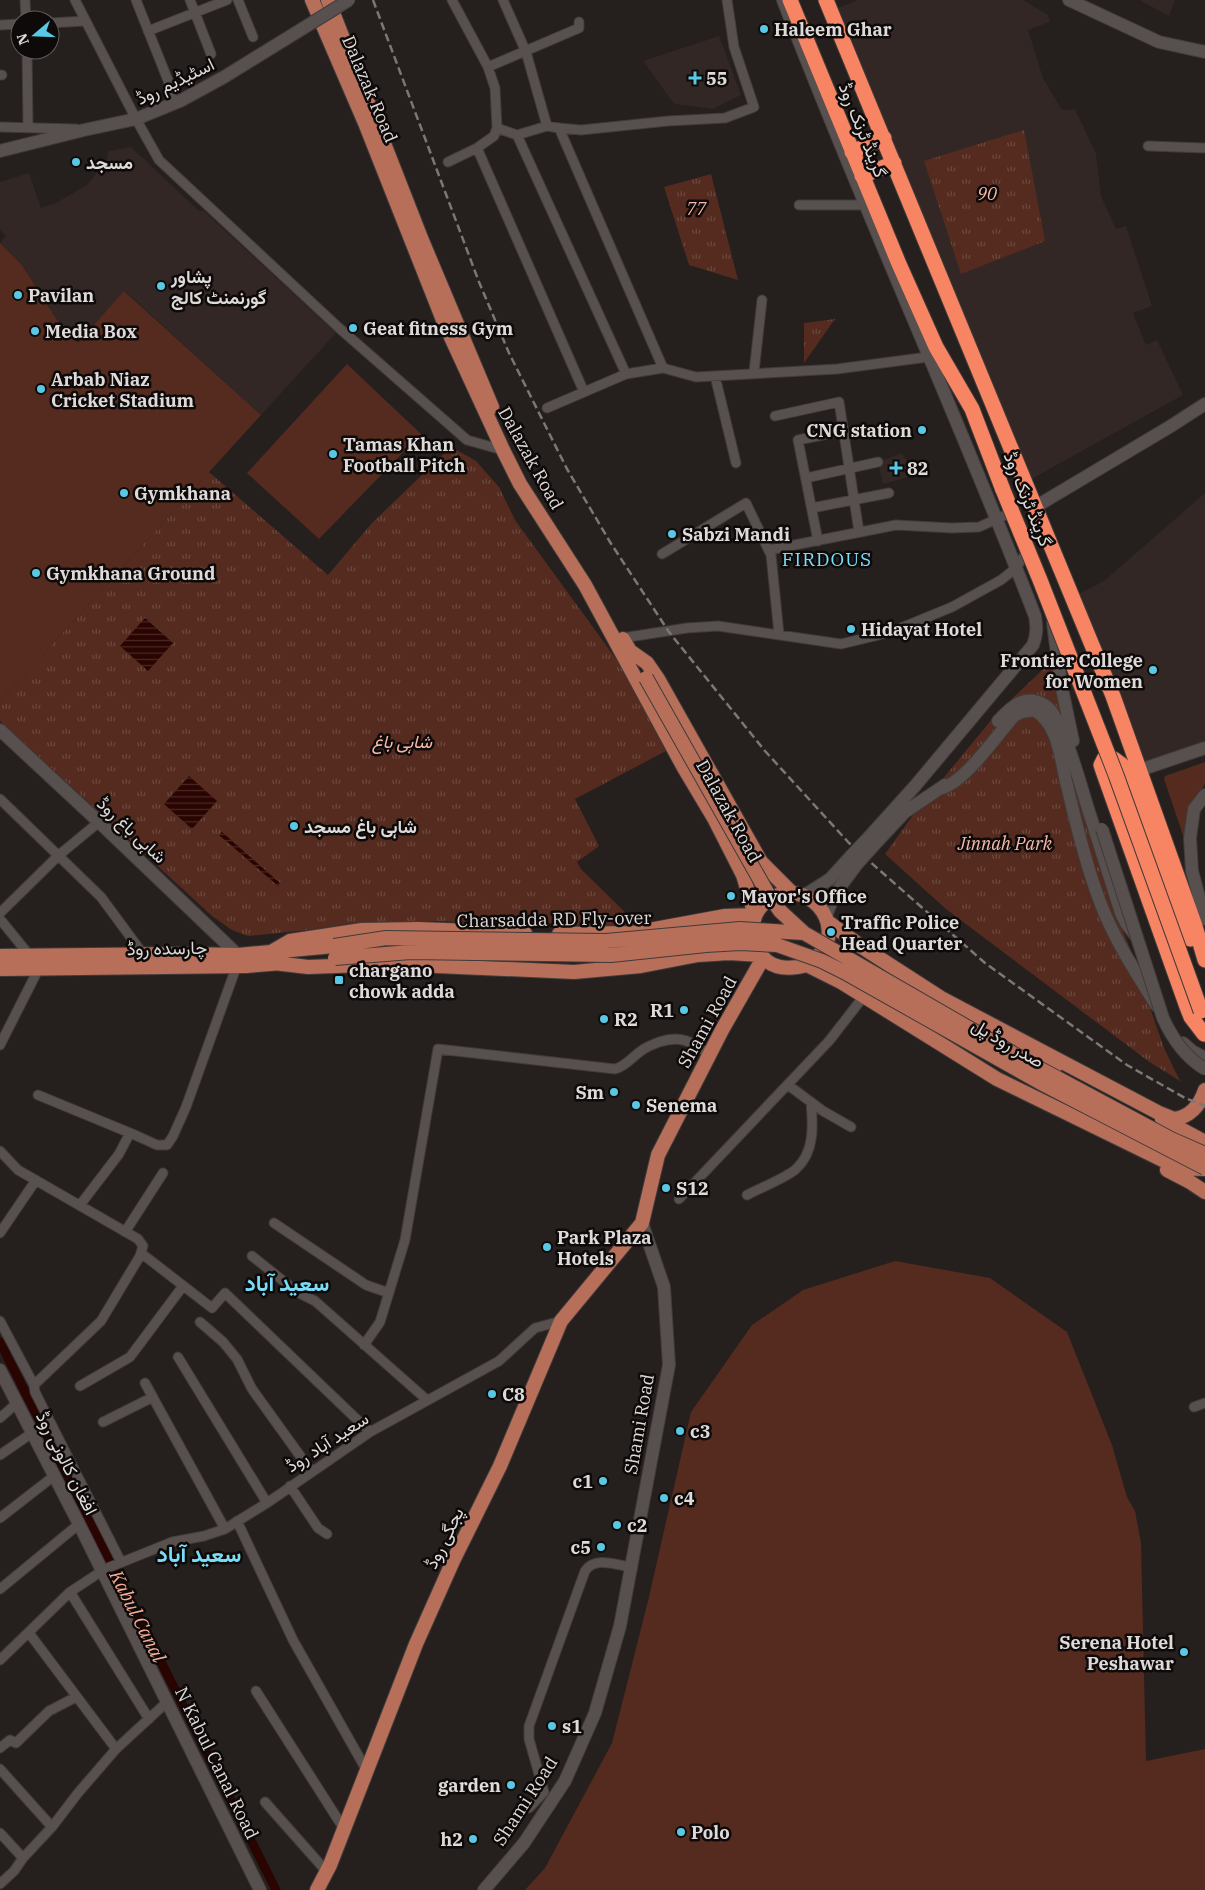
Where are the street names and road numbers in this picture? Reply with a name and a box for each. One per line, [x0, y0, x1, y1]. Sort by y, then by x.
street label: Dalazak Road [337, 32, 403, 146]
street label: اسٹیڈیم روڈ [132, 52, 218, 111]
street label: گرینڈ ٹرنک روڈ [834, 79, 892, 181]
street label: Dalazak Road [493, 402, 569, 514]
street label: گرینڈ ٹرنک روڈ [999, 448, 1057, 550]
street label: Dalazak Road [691, 755, 767, 867]
street label: شاہی باغ روڈ [92, 792, 172, 869]
street label: Charsadda RD Fly-over [456, 906, 652, 932]
street label: چارسدہ روڈ [127, 936, 207, 961]
street label: Shami Road [672, 972, 742, 1072]
street label: صدر روڈ پل [967, 1013, 1048, 1074]
street label: Shami Road [619, 1372, 659, 1476]
street label: افغان کالونی روڈ [31, 1407, 103, 1519]
street label: سعید آباد روڈ [281, 1407, 373, 1477]
street label: پجگی روڈ [419, 1504, 470, 1573]
street label: N Kabul Canal Road [170, 1683, 264, 1843]
street label: Shami Road [488, 1752, 562, 1850]

